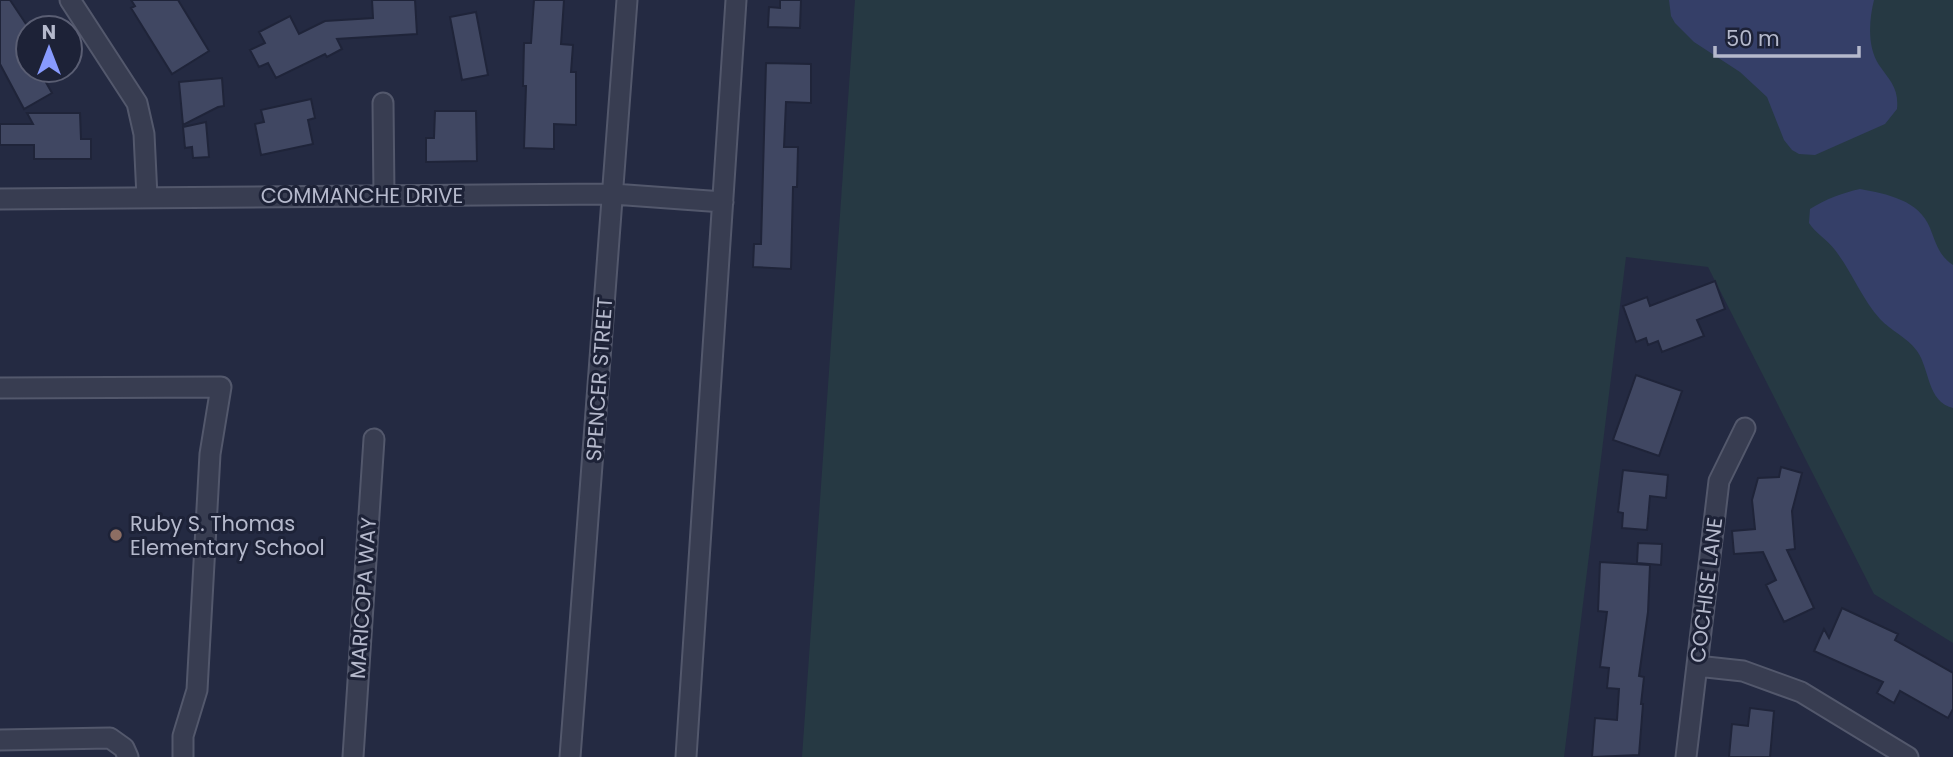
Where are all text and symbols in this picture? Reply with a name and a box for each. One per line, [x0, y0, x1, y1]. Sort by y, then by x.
north arrow [14, 14, 84, 84]
scale bar [1715, 14, 1858, 58]
text: N [42, 19, 56, 46]
text: 50 m [1726, 24, 1780, 53]
street label: COMMANCHE DRIVE [261, 181, 463, 210]
street label: SPENCER STREET [579, 296, 619, 462]
place label: Ruby S. Thomas Elementary School [130, 509, 325, 562]
street label: MARICOPA WAY [343, 516, 383, 680]
street label: COCHISE LANE [1683, 516, 1729, 664]
marker: Ruby S. Thomas Elementary School [108, 527, 124, 543]

